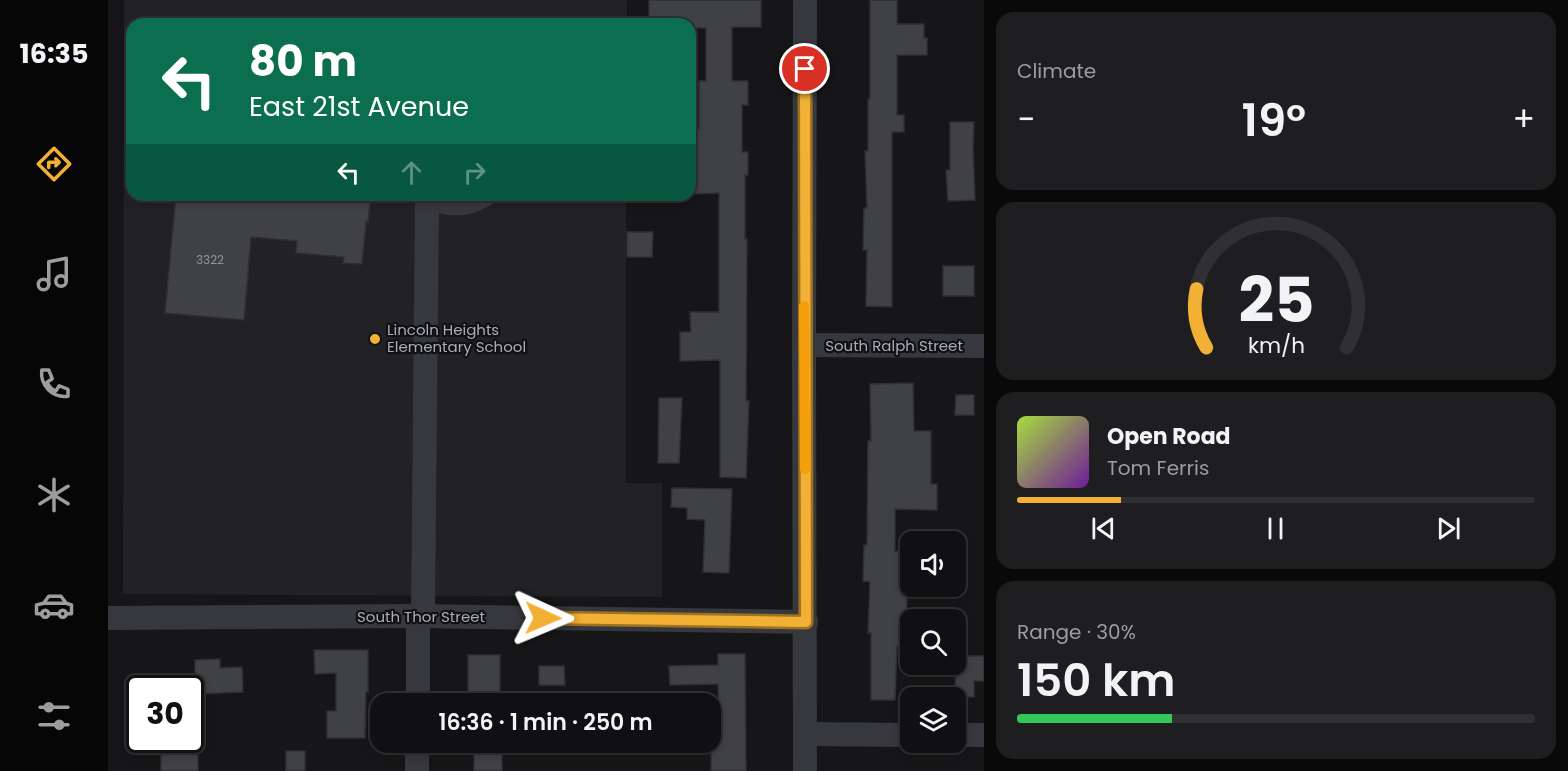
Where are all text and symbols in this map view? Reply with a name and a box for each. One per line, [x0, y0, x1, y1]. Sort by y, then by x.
text: 80 m [249, 32, 357, 91]
text: 16:35 [20, 35, 88, 72]
icon: left [150, 42, 228, 120]
pin [779, 43, 830, 94]
icon: arrive [788, 52, 821, 85]
text: Climate [1017, 57, 1096, 85]
text: East 21st Avenue [249, 88, 469, 125]
text: 19° [1242, 89, 1306, 152]
text: − [1017, 96, 1035, 143]
text: + [1512, 96, 1535, 143]
icon: directions [33, 143, 75, 185]
icon: left [332, 156, 365, 189]
icon: ahead [395, 156, 428, 189]
icon: right [458, 156, 491, 189]
house number: 3322 [196, 251, 224, 268]
icon: music [33, 253, 75, 295]
text: 25 [1238, 256, 1314, 344]
place label: Lincoln Heights Elementary School [387, 319, 526, 357]
text: km/h [1247, 330, 1305, 361]
marker: Lincoln Heights Elementary School [368, 332, 382, 346]
street label: South Ralph Street [825, 335, 963, 356]
icon: phone [33, 363, 75, 405]
text: Open Road [1107, 421, 1231, 452]
text: Tom Ferris [1107, 454, 1209, 482]
icon: climate [33, 474, 75, 516]
icon: previous [1087, 512, 1120, 545]
icon: pause [1259, 512, 1292, 545]
icon: next [1432, 512, 1465, 545]
map controls [900, 531, 966, 753]
button: sound [900, 531, 966, 597]
icon: car [33, 584, 75, 626]
position arrow [511, 586, 575, 650]
street label: South Thor Street [357, 606, 485, 627]
button: search [900, 609, 966, 675]
text: Range · 30% [1017, 618, 1136, 646]
text: 150 km [1017, 649, 1176, 712]
speed limit sign: 30 [126, 675, 204, 753]
button: layers [900, 687, 966, 753]
icon: filters [33, 695, 75, 737]
text: 16:36 · 1 min · 250 m [438, 707, 653, 738]

